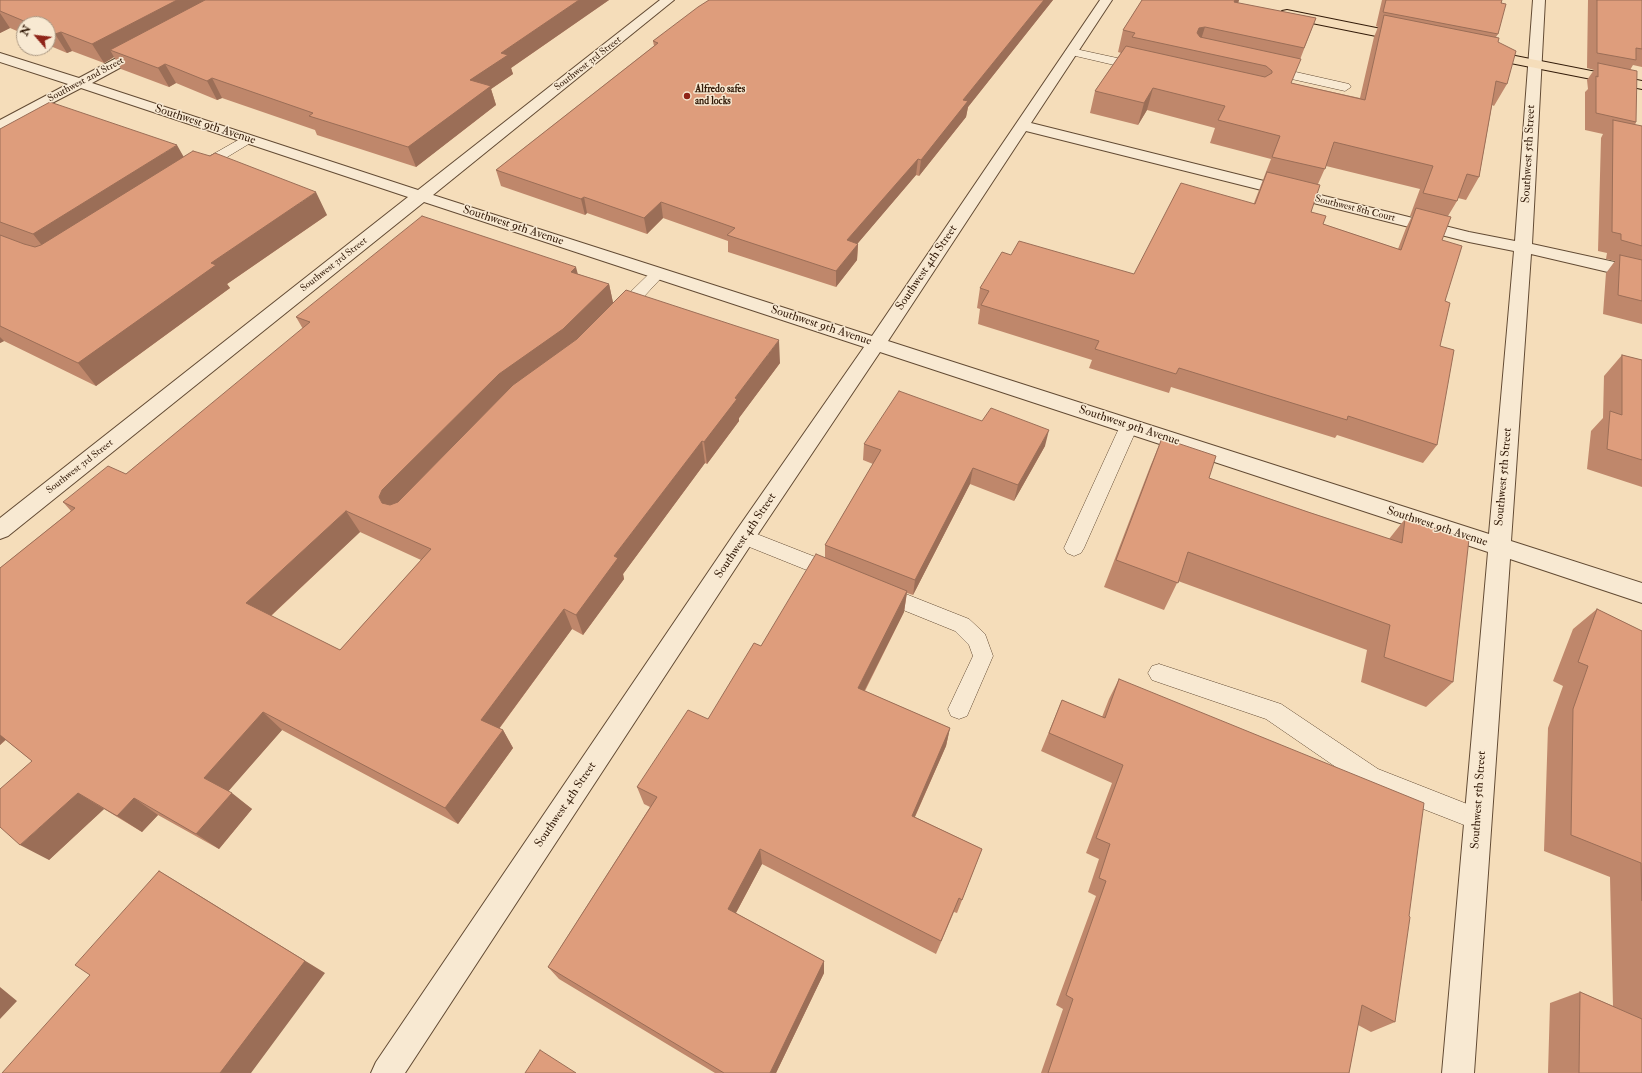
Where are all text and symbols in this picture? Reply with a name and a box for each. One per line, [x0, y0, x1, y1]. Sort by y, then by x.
north arrow [16, 16, 56, 56]
text: N [18, 23, 34, 38]
street label: Southwest 3rd Street [552, 34, 624, 94]
street label: Southwest 2nd Street [46, 55, 126, 105]
place label: Alfredo safes and locks [695, 84, 745, 108]
marker: Alfredo safes and locks [682, 91, 692, 101]
street label: Southwest 9th Avenue [153, 102, 257, 148]
street label: Southwest 5th Street [1519, 104, 1539, 204]
street label: Southwest 8th Court [1314, 193, 1396, 225]
street label: Southwest 9th Avenue [461, 203, 565, 249]
street label: Southwest 4th Street [893, 223, 961, 313]
street label: Southwest 3rd Street [298, 235, 370, 295]
street label: Southwest 9th Avenue [769, 303, 873, 349]
street label: Southwest 9th Avenue [1077, 403, 1181, 449]
street label: Southwest 5th Street [1493, 427, 1515, 527]
street label: Southwest 3rd Street [44, 437, 116, 497]
street label: Southwest 4th Street [712, 491, 780, 581]
street label: Southwest 9th Avenue [1385, 504, 1489, 550]
street label: Southwest 5th Street [1468, 750, 1490, 850]
street label: Southwest 4th Street [532, 760, 600, 850]

